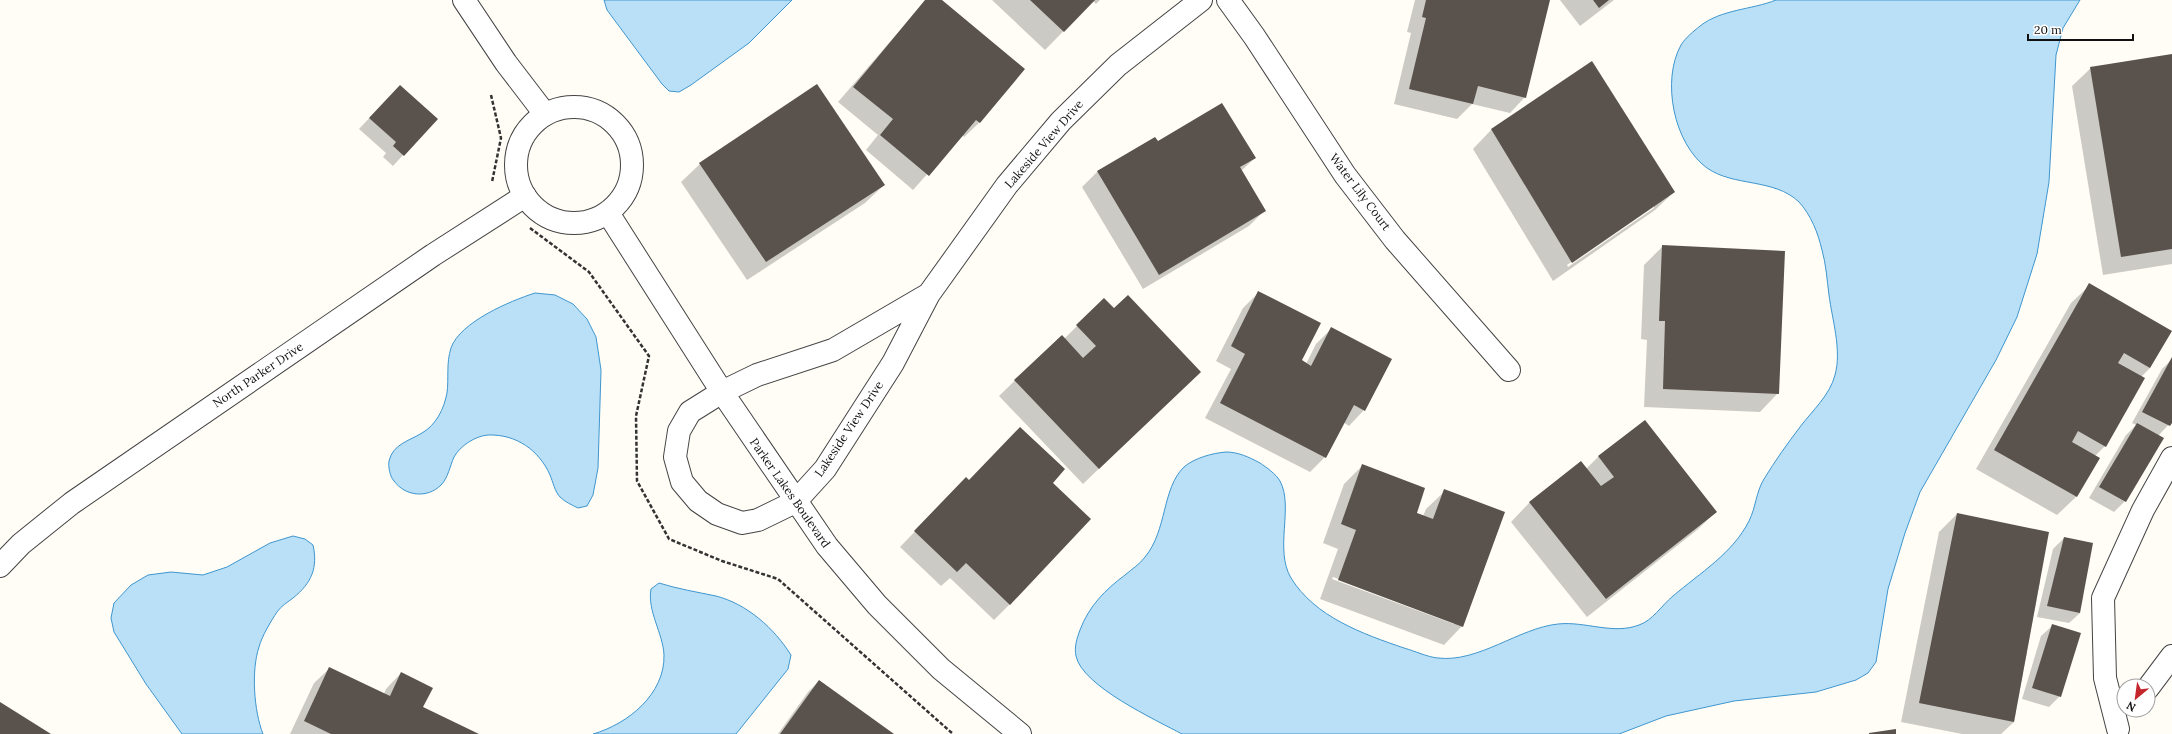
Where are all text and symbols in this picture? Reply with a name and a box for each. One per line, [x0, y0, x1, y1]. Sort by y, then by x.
scale bar [2028, 16, 2133, 42]
text: 20 m [2034, 22, 2062, 37]
street label: Lakeside View Drive [1001, 96, 1086, 191]
street label: Water Lily Court [1327, 150, 1394, 233]
street label: North Parker Drive [210, 338, 306, 410]
street label: Lakeside View Drive [811, 378, 886, 479]
street label: Parker Lakes Boulevard [747, 435, 834, 550]
north arrow [2116, 678, 2156, 718]
text: N [2124, 698, 2138, 715]

